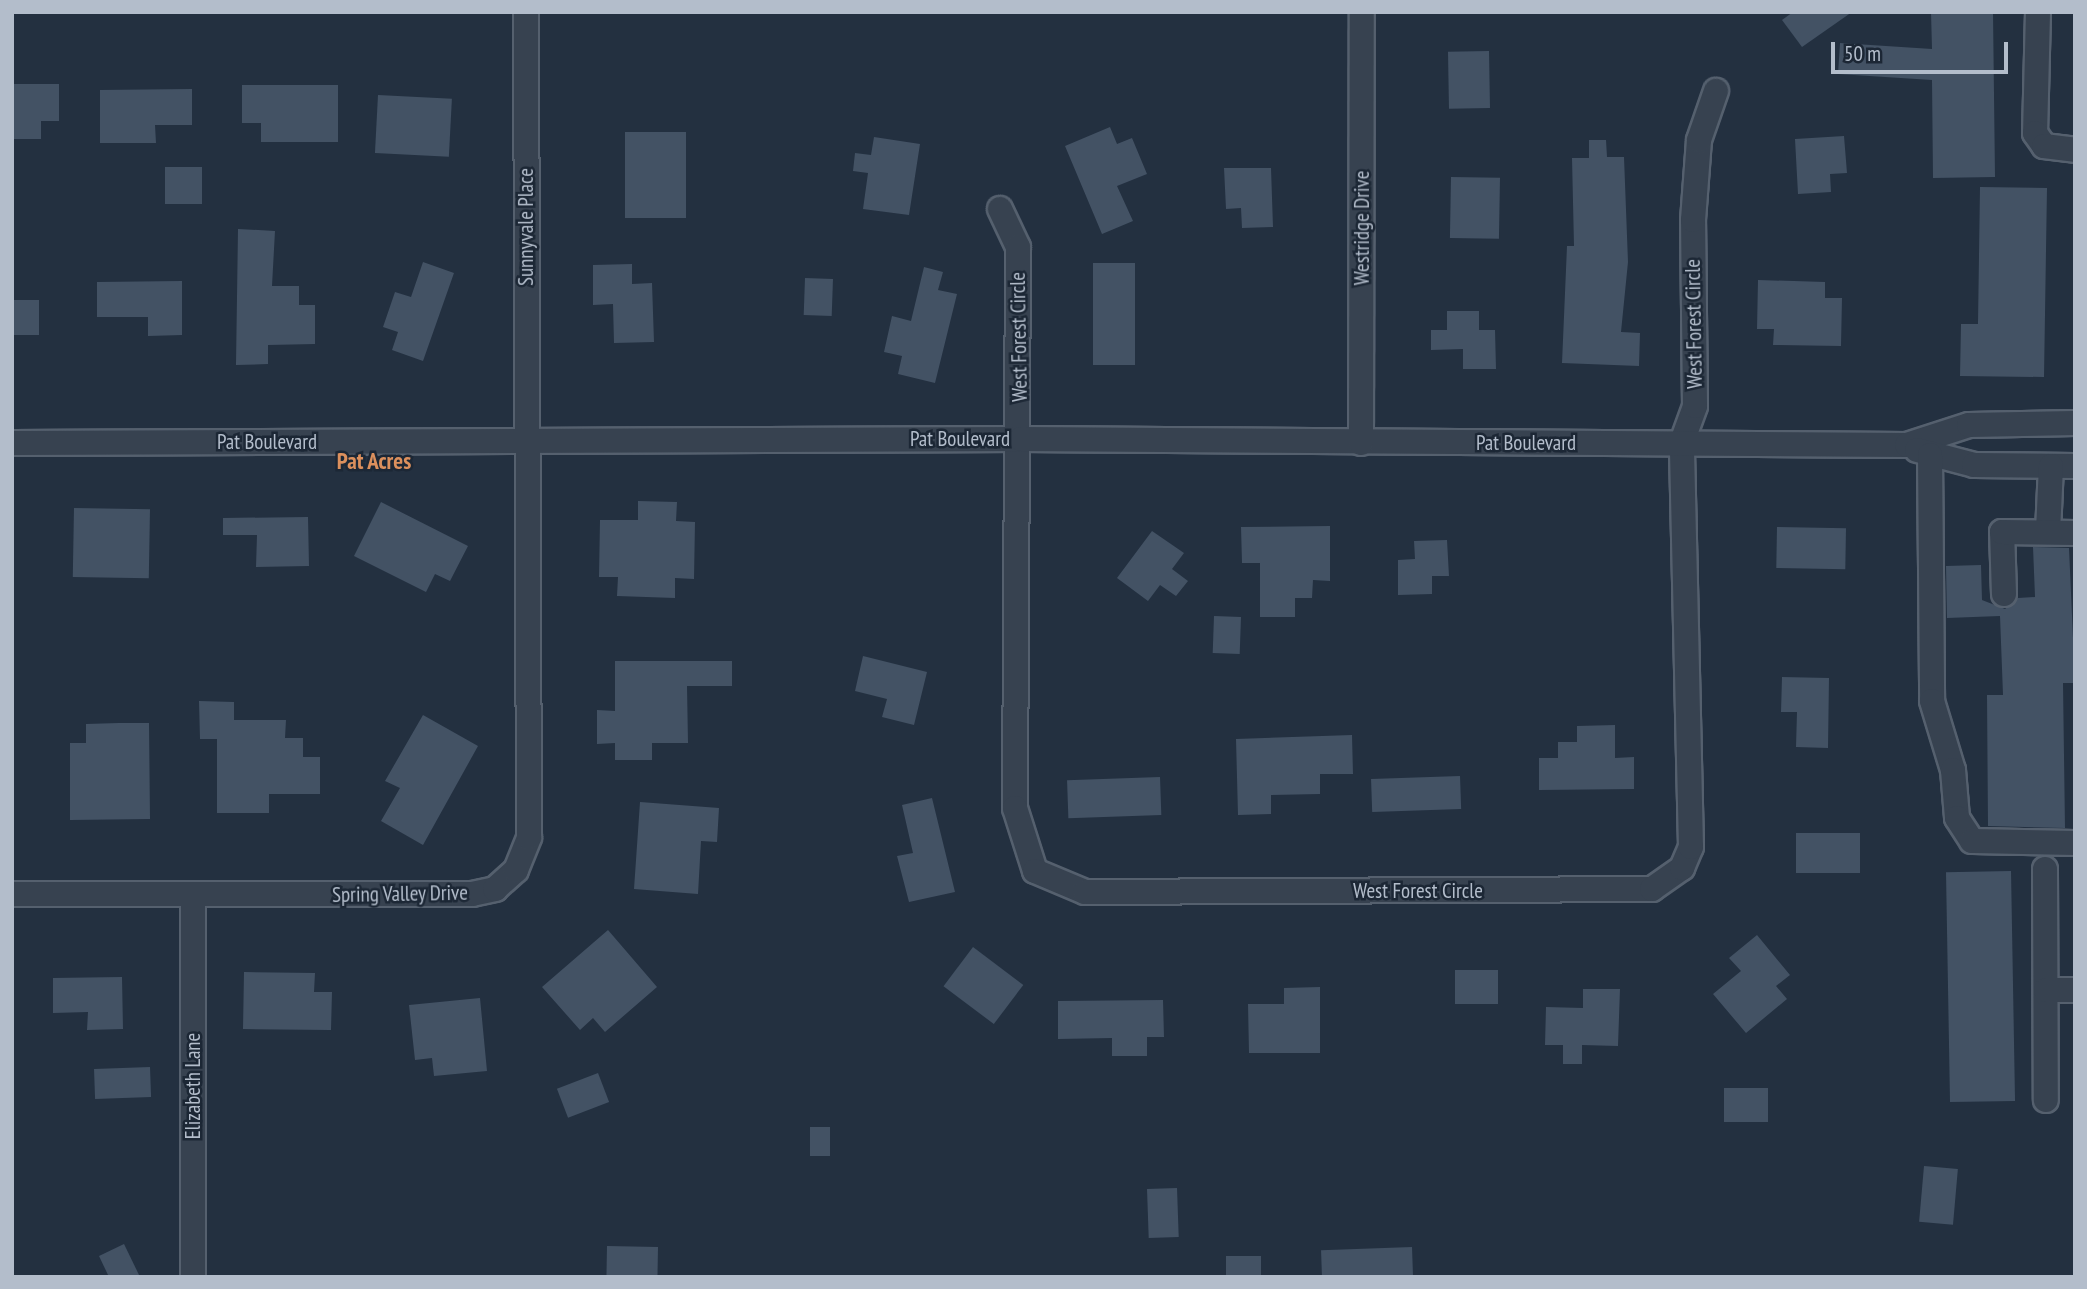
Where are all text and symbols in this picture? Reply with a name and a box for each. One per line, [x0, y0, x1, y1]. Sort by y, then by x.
scale bar [1835, 28, 2012, 72]
text: 50 m [1844, 40, 1881, 67]
street label: Sunnyvale Place [513, 168, 539, 286]
street label: Westridge Drive [1349, 171, 1375, 285]
street label: West Forest Circle [1680, 259, 1708, 389]
street label: West Forest Circle [1005, 272, 1033, 402]
street label: Pat Boulevard [910, 426, 1010, 452]
street label: Pat Boulevard [217, 429, 317, 455]
street label: Pat Boulevard [1476, 430, 1576, 456]
district label: Pat Acres [336, 447, 412, 475]
street label: West Forest Circle [1353, 878, 1483, 904]
street label: Spring Valley Drive [331, 880, 469, 908]
street label: Elizabeth Lane [180, 1033, 206, 1139]

